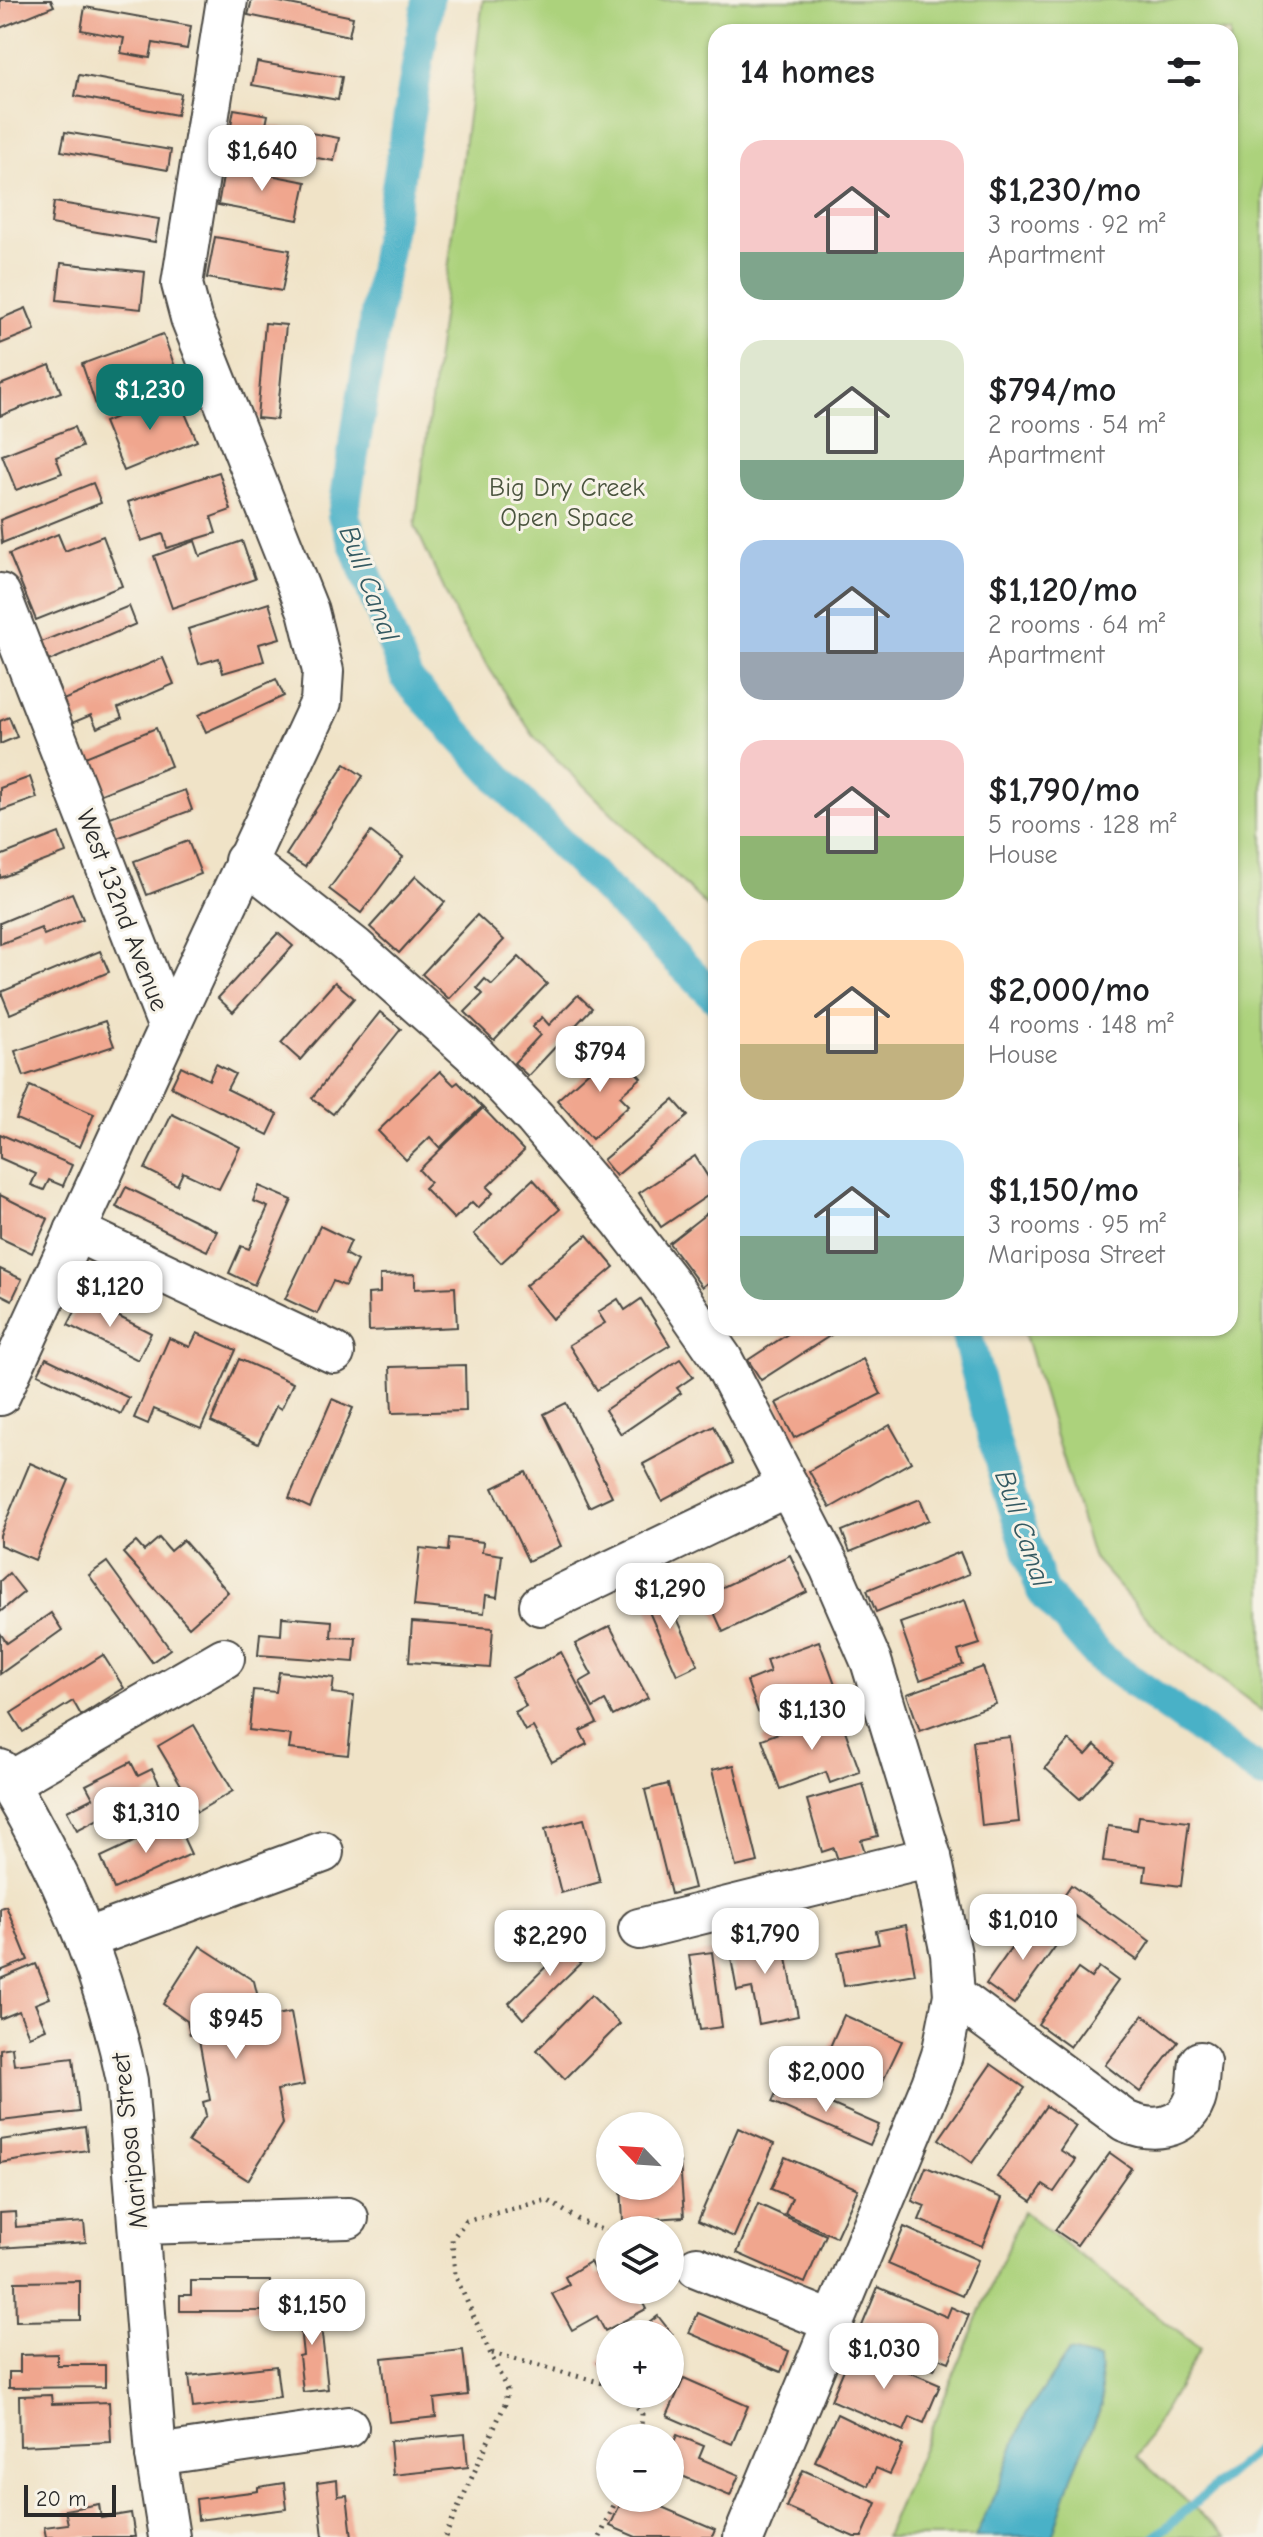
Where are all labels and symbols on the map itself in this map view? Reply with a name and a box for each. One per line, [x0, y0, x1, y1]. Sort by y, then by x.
pin: $1,640 [197, 125, 327, 193]
pin: $1,230 [85, 364, 215, 432]
park label: Big Dry Creek Open Space [489, 473, 645, 533]
water label: Bull Canal [332, 521, 406, 647]
street label: West 132nd Avenue [70, 805, 174, 1016]
pin: $794 [553, 1026, 647, 1094]
pin: $1,120 [45, 1261, 175, 1329]
water label: Bull Canal [988, 1466, 1058, 1592]
pin: $1,290 [605, 1563, 735, 1631]
pin: $1,130 [747, 1684, 877, 1752]
pin: $1,310 [81, 1787, 211, 1855]
pin: $1,010 [958, 1894, 1088, 1962]
pin: $1,790 [700, 1908, 830, 1976]
pin: $2,290 [485, 1910, 615, 1978]
pin: $945 [189, 1993, 283, 2061]
pin: $2,000 [761, 2046, 891, 2114]
street label: Mariposa Street [106, 2050, 154, 2230]
north arrow [596, 2112, 684, 2200]
pin: $1,150 [247, 2279, 377, 2347]
pin: $1,030 [819, 2323, 949, 2391]
scale bar [24, 2481, 116, 2517]

